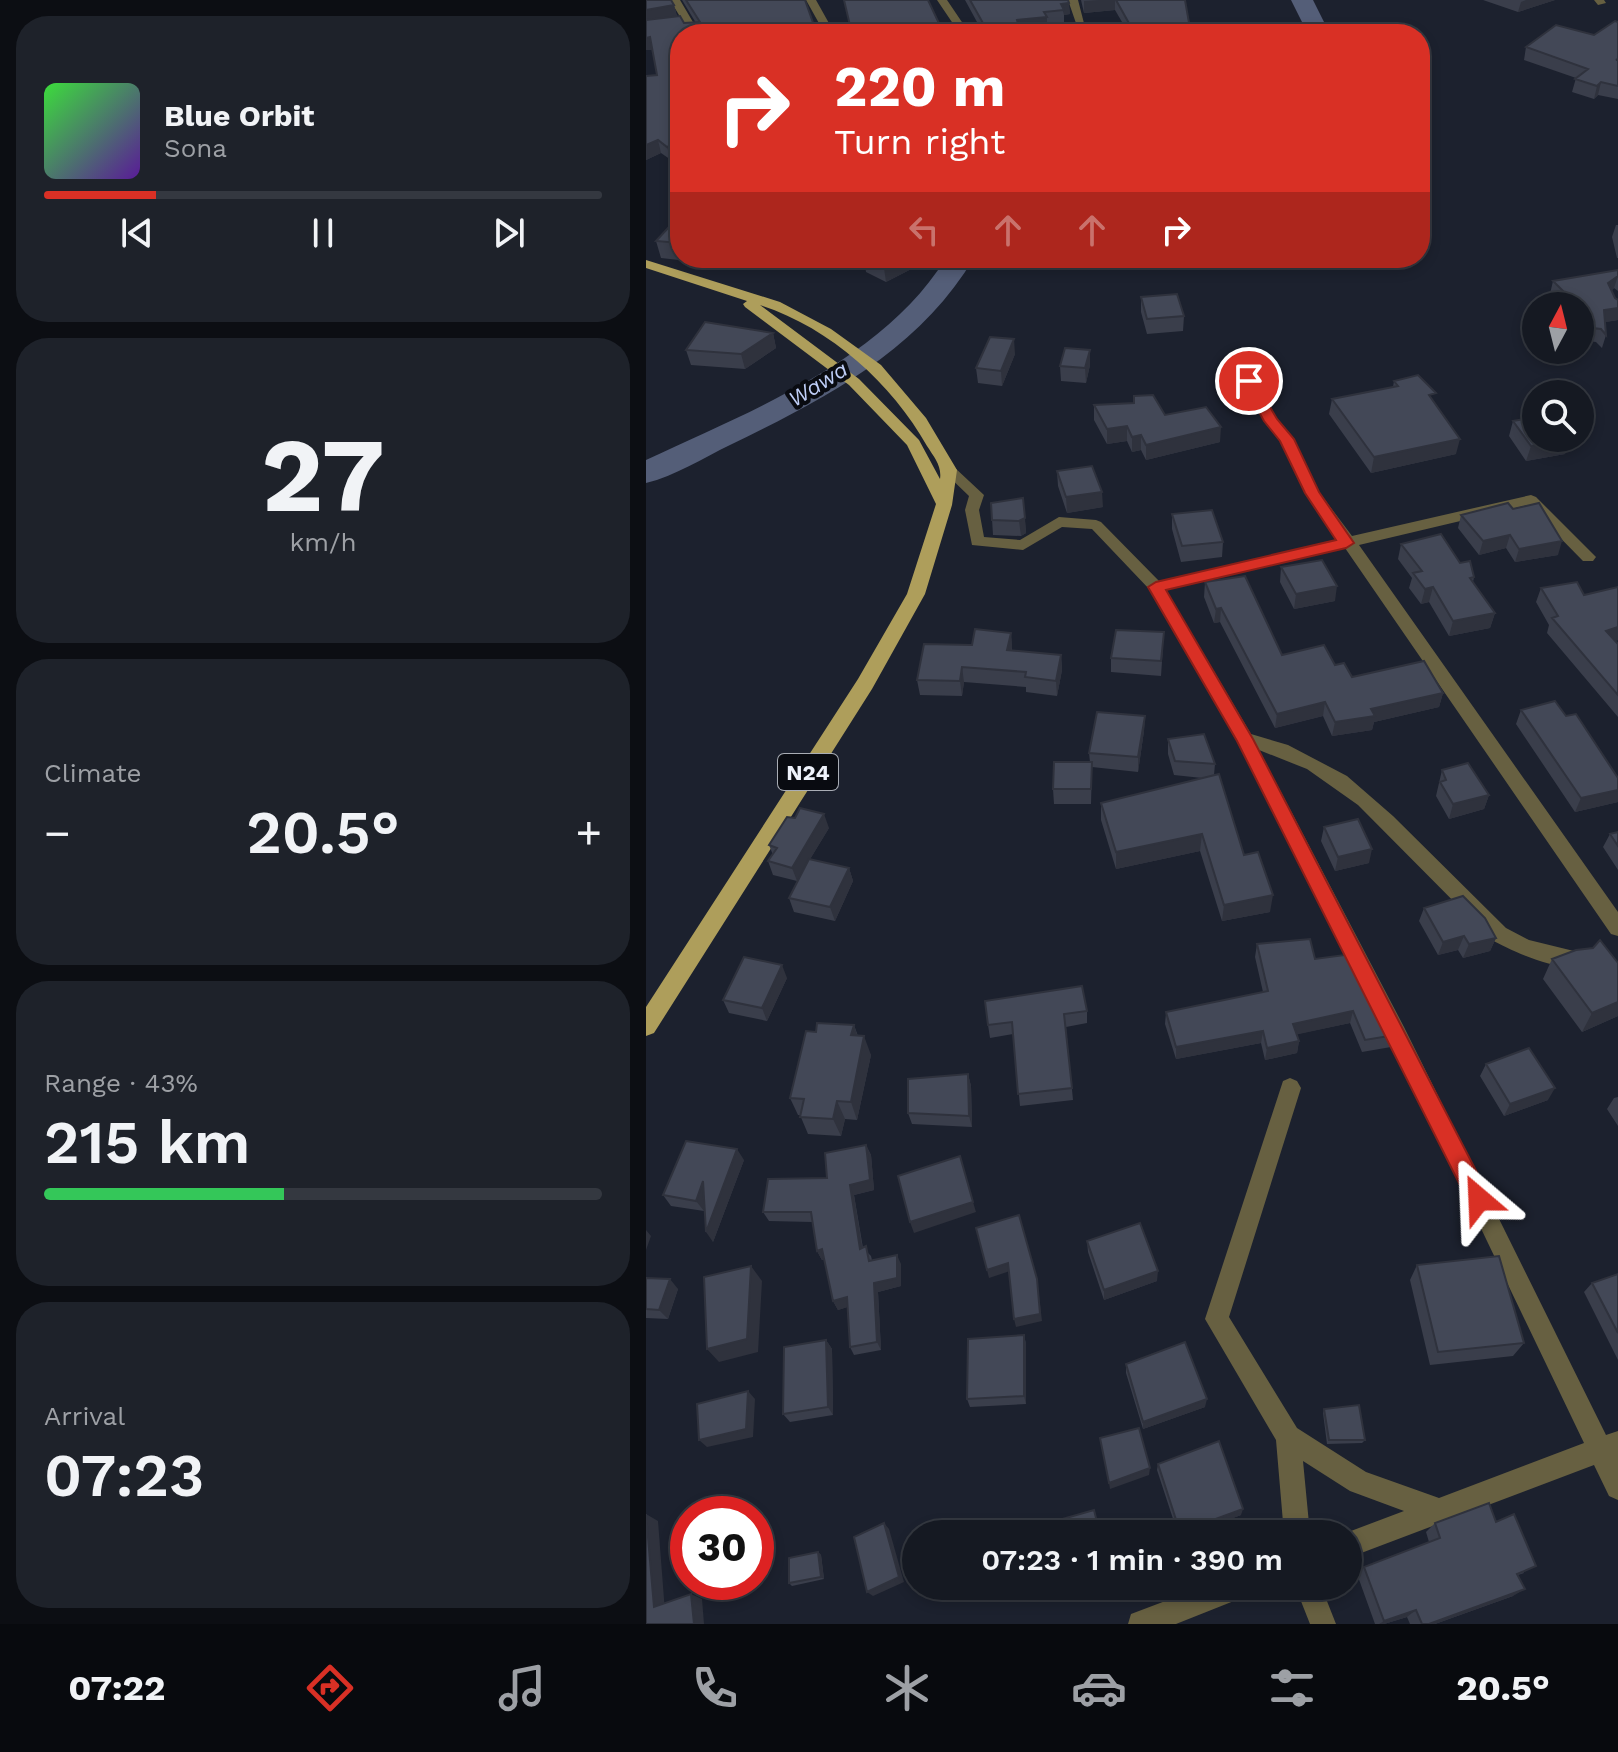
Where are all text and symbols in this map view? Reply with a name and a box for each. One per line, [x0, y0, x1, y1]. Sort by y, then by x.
text: 220 m [834, 54, 1006, 120]
icon: right [702, 56, 806, 160]
text: Blue Orbit [164, 98, 314, 133]
text: Turn right [834, 121, 1005, 163]
text: Sona [164, 133, 227, 163]
icon: left [902, 208, 946, 252]
icon: ahead [986, 208, 1030, 252]
icon: ahead [1070, 208, 1114, 252]
icon: right [1154, 208, 1198, 252]
icon: previous [115, 211, 159, 255]
icon: pause [301, 211, 345, 255]
icon: next [487, 211, 531, 255]
north arrow [1522, 292, 1594, 364]
map controls [1522, 292, 1594, 452]
pin [1215, 347, 1283, 415]
water label: Wawa [784, 356, 852, 412]
icon: arrive [1227, 359, 1271, 403]
button: search [1522, 380, 1594, 452]
text: 27 [261, 414, 385, 536]
text: km/h [290, 527, 356, 557]
road number: N24 [778, 754, 838, 790]
text: Climate [44, 758, 142, 788]
text: 20.5° [246, 797, 400, 868]
text: − [44, 807, 71, 859]
text: + [575, 807, 602, 859]
text: Range · 43% [44, 1068, 198, 1098]
text: 215 km [44, 1107, 251, 1178]
position arrow [1437, 1157, 1521, 1241]
text: Arrival [44, 1401, 125, 1431]
text: 07:23 [44, 1440, 204, 1511]
speed limit sign: 30 [670, 1496, 774, 1600]
text: 07:23 · 1 min · 390 m [981, 1542, 1283, 1577]
icon: directions [302, 1660, 358, 1716]
icon: music [494, 1660, 550, 1716]
icon: phone [687, 1660, 743, 1716]
icon: climate [879, 1660, 935, 1716]
icon: car [1071, 1660, 1127, 1716]
icon: filters [1264, 1660, 1320, 1716]
text: 07:22 [68, 1667, 165, 1709]
text: 20.5° [1456, 1667, 1550, 1709]

